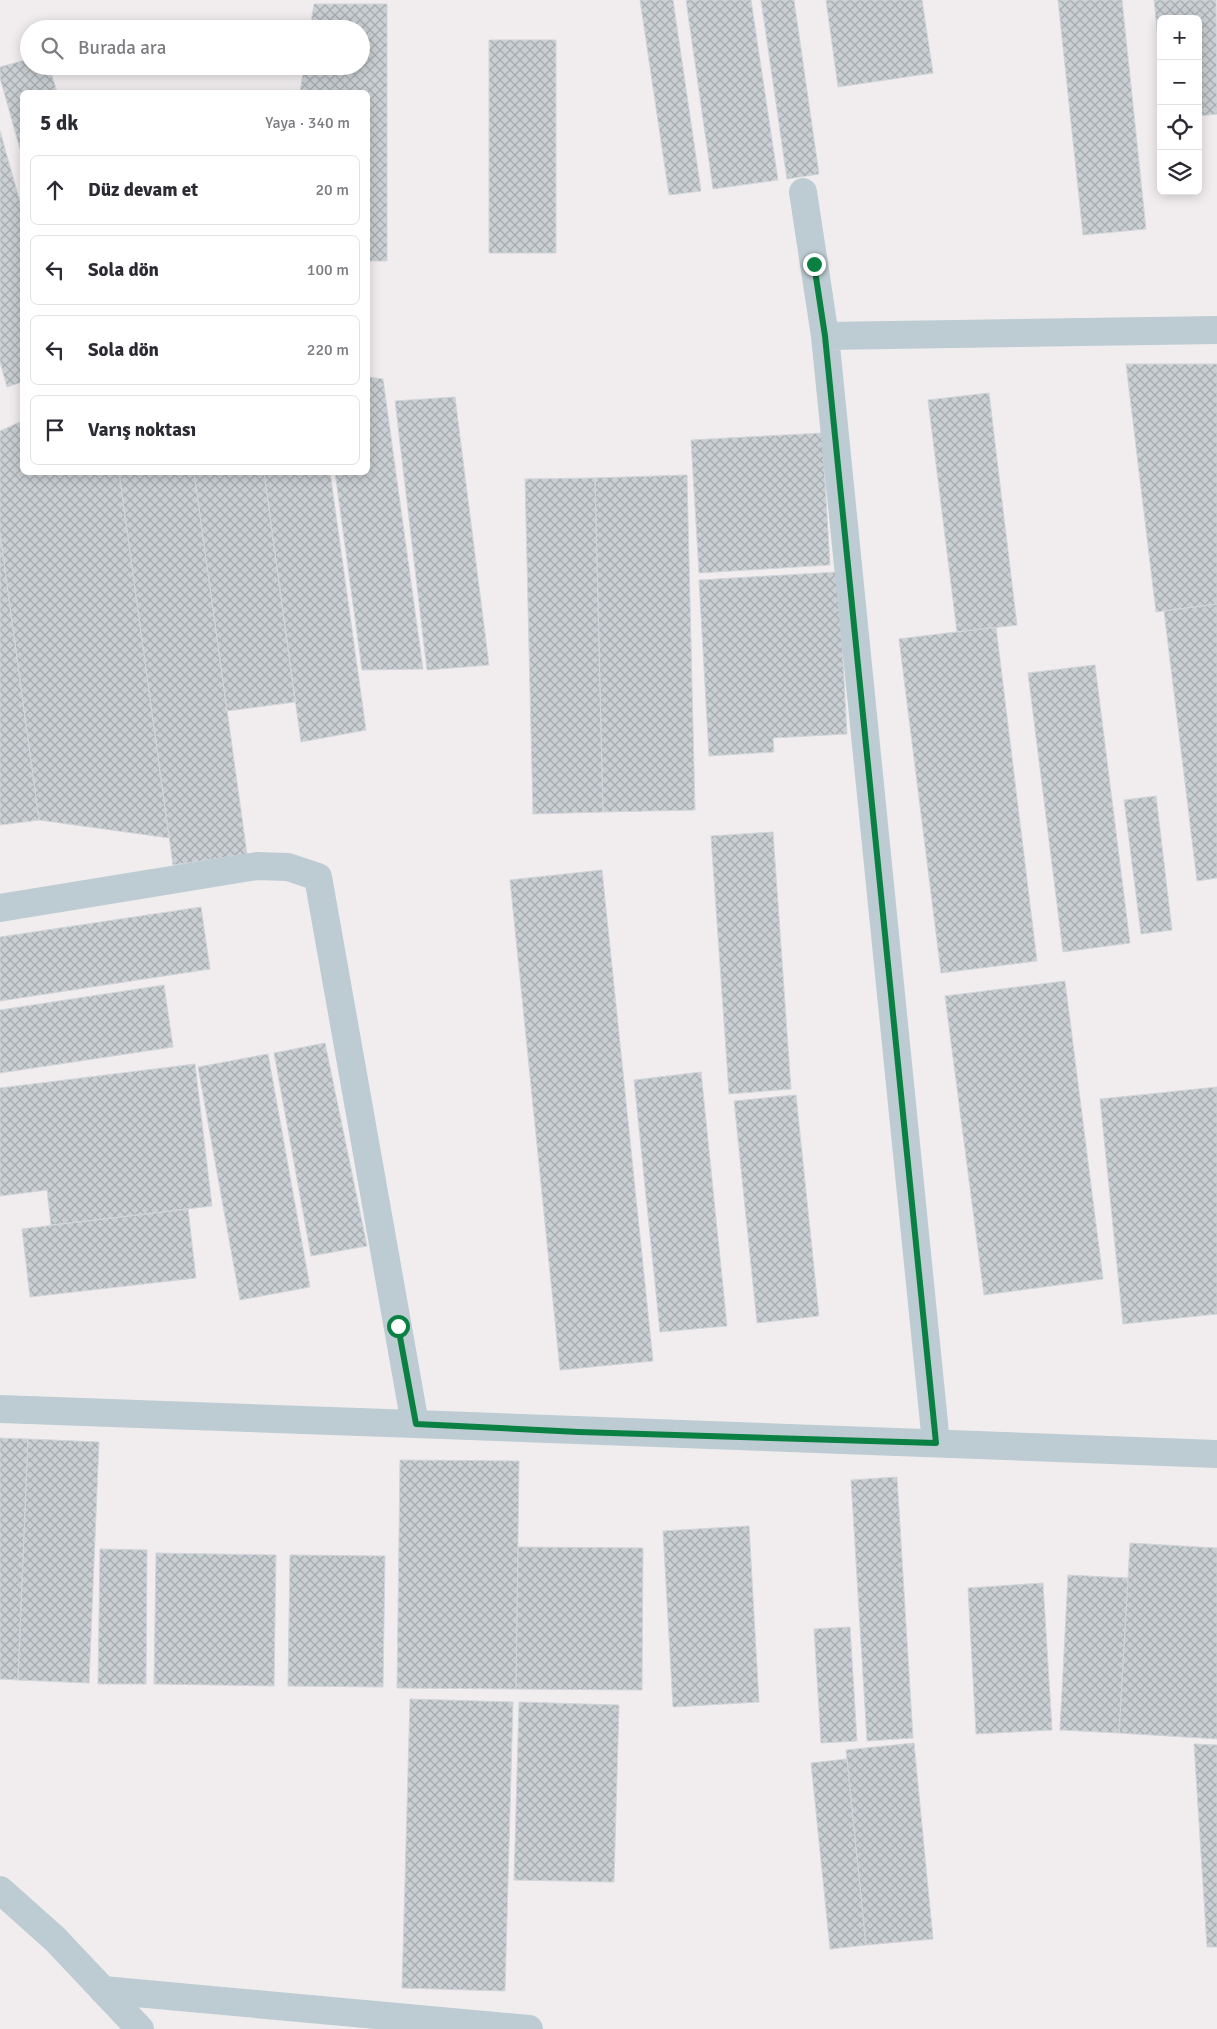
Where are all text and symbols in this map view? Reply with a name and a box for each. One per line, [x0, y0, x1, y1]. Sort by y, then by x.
map controls [1157, 15, 1202, 195]
button: + [1157, 15, 1202, 60]
search box [20, 20, 370, 75]
icon: search [38, 34, 66, 62]
text: Burada ara [78, 36, 166, 60]
button: − [1157, 60, 1202, 105]
button: locate [1157, 105, 1202, 150]
text: 5 dk [40, 110, 78, 136]
text: Yaya · 340 m [265, 113, 350, 133]
button: layers [1157, 150, 1202, 195]
icon: ahead [41, 176, 69, 204]
text: Düz devam et [88, 178, 198, 202]
text: 20 m [315, 180, 349, 200]
route end [803, 253, 826, 276]
icon: left [41, 256, 69, 284]
text: Sola dön [88, 258, 159, 282]
text: 100 m [307, 260, 349, 280]
icon: left [41, 336, 69, 364]
text: Sola dön [88, 338, 159, 362]
text: 220 m [307, 340, 349, 360]
icon: arrive [41, 416, 69, 444]
text: Varış noktası [88, 418, 196, 442]
route start [387, 1315, 410, 1338]

